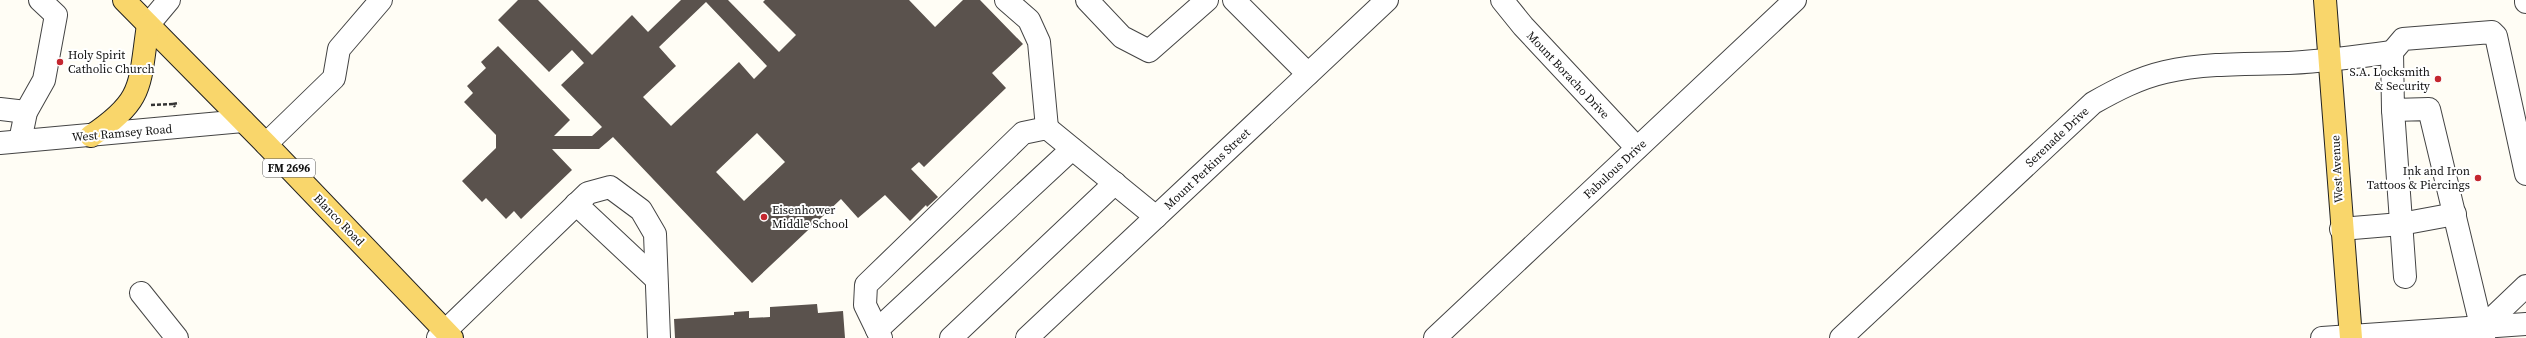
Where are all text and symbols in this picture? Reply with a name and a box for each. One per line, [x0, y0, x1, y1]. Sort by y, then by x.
street label: Mount Boracho Drive [1523, 28, 1613, 122]
place label: Holy Spirit Catholic Church [68, 47, 155, 77]
marker: Holy Spirit Catholic Church [55, 57, 65, 67]
place label: S.A. Locksmith & Security [2350, 64, 2431, 94]
marker: S.A. Locksmith & Security [2433, 74, 2443, 84]
street label: Serenade Drive [2022, 103, 2092, 171]
street label: West Ramsey Road [71, 121, 173, 145]
street label: Mount Perkins Street [1160, 125, 1254, 213]
street label: West Avenue [2327, 135, 2347, 203]
street label: Fabulous Drive [1580, 136, 1650, 202]
road number: FM 2696 [263, 159, 315, 177]
place label: Ink and Iron Tattoos & Piercings [2367, 163, 2470, 193]
marker: Ink and Iron Tattoos & Piercings [2473, 173, 2483, 183]
street label: Blanco Road [310, 190, 368, 250]
place label: Eisenhower Middle School [772, 202, 849, 232]
marker: Eisenhower Middle School [759, 212, 769, 222]

